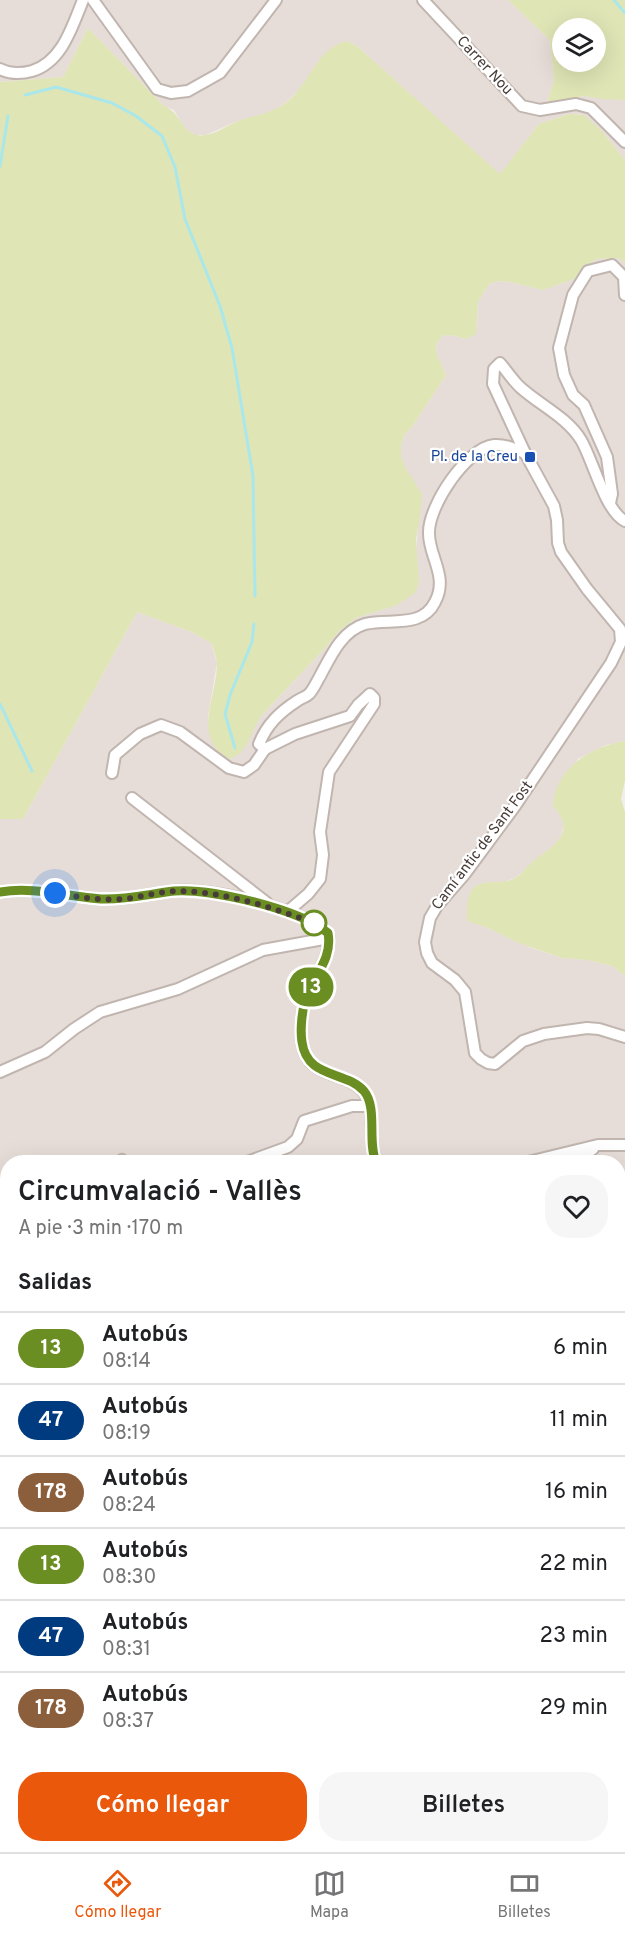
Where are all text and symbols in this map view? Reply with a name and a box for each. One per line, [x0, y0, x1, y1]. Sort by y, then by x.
map controls [552, 18, 606, 72]
button: layers [552, 18, 606, 72]
street label: Carrer Nou [452, 32, 516, 100]
place label: Pl. de la Creu [431, 448, 518, 467]
marker: Pl. de la Creu [523, 450, 537, 464]
street label: Camí antic de Sant Fost [428, 778, 538, 914]
your location [40, 878, 70, 908]
unlabelled marker [301, 910, 327, 936]
line badge: 13 [284, 968, 338, 1006]
text: 13 [301, 974, 322, 1001]
text: Circumvalació - Vallès [18, 1175, 302, 1211]
button: heart [545, 1175, 608, 1238]
text: A pie · 3 min · 170 m [18, 1216, 183, 1242]
text: Salidas [18, 1270, 92, 1297]
text: Autobús [102, 1322, 188, 1349]
text: 13 [41, 1335, 62, 1362]
text: 6 min [553, 1335, 608, 1362]
text: 08:14 [102, 1349, 151, 1375]
text: Autobús [102, 1394, 188, 1421]
text: 47 [39, 1407, 63, 1434]
text: 11 min [550, 1407, 608, 1434]
text: 08:19 [102, 1421, 151, 1447]
text: Autobús [102, 1466, 188, 1493]
text: 178 [35, 1479, 67, 1506]
text: 16 min [545, 1479, 608, 1506]
text: 08:24 [102, 1493, 156, 1519]
text: Autobús [102, 1538, 188, 1565]
text: 13 [41, 1551, 62, 1578]
text: 22 min [539, 1551, 608, 1578]
text: 08:30 [102, 1565, 156, 1591]
text: Autobús [102, 1610, 188, 1637]
text: 47 [39, 1623, 63, 1650]
text: 23 min [540, 1623, 608, 1650]
text: 08:31 [102, 1637, 151, 1663]
text: Autobús [102, 1682, 188, 1709]
text: 178 [35, 1695, 67, 1722]
text: 29 min [540, 1695, 608, 1722]
text: 08:37 [102, 1709, 154, 1735]
button: Cómo llegar [18, 1772, 307, 1841]
button: Billetes [319, 1772, 608, 1841]
tab: Cómo llegar [74, 1867, 161, 1923]
tab: Mapa [310, 1867, 349, 1923]
tab: Billetes [497, 1867, 551, 1923]

